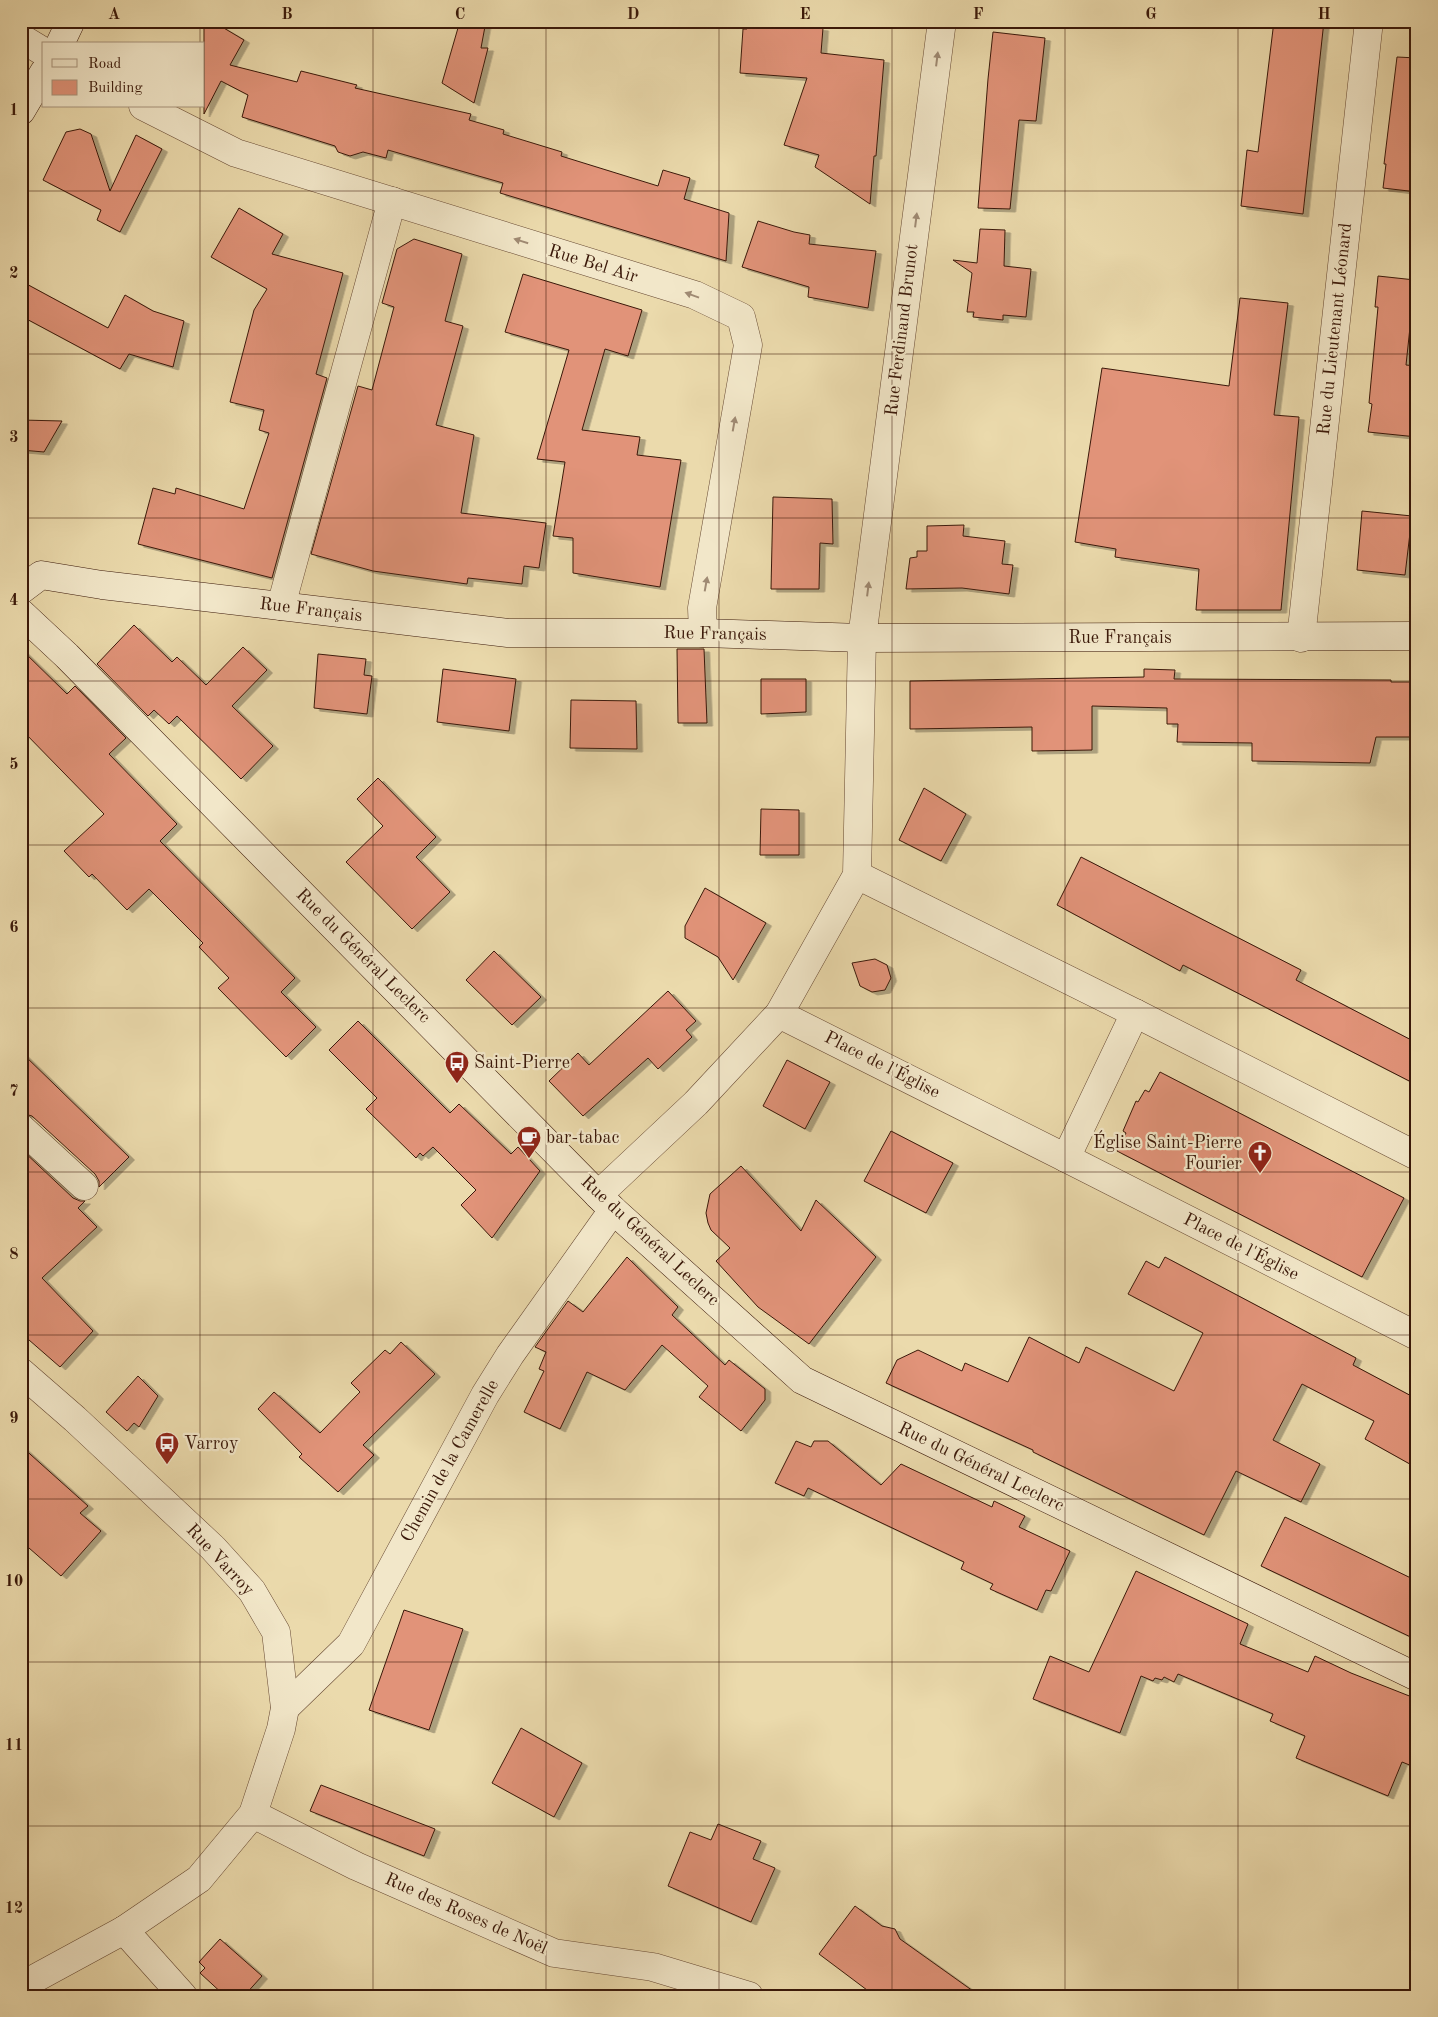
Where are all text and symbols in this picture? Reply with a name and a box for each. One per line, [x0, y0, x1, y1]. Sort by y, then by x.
text: A [108, 7, 120, 23]
text: B [281, 7, 293, 23]
text: C [455, 7, 465, 23]
text: D [627, 7, 639, 23]
text: E [799, 7, 811, 23]
text: F [973, 7, 984, 23]
text: G [1145, 7, 1157, 23]
text: H [1317, 7, 1331, 23]
legend [42, 42, 205, 108]
one-way arrow [934, 51, 942, 67]
text: Road [88, 57, 122, 72]
text: Building [88, 81, 143, 96]
text: 1 [9, 103, 19, 119]
one-way arrow [913, 212, 921, 228]
street label: Rue du Lieutenant Léonard [1315, 222, 1355, 436]
one-way arrow [513, 237, 528, 245]
street label: Rue Bel Air [546, 242, 640, 286]
street label: Rue Ferdinand Brunot [882, 243, 922, 417]
text: 2 [9, 266, 19, 282]
one-way arrow [684, 291, 699, 299]
one-way arrow [731, 416, 739, 432]
text: 3 [9, 430, 19, 446]
one-way arrow [703, 576, 711, 592]
one-way arrow [864, 581, 872, 597]
text: 4 [9, 593, 19, 609]
street label: Rue Français [259, 595, 364, 625]
street label: Rue Français [663, 624, 767, 644]
street label: Rue Français [1068, 629, 1172, 647]
text: 5 [9, 757, 19, 773]
street label: Rue du Général Leclerc [292, 885, 434, 1027]
text: 6 [9, 920, 19, 936]
street label: Place de l'Église [821, 1025, 944, 1102]
bus stop icon: Saint-Pierre [444, 1050, 470, 1084]
place label: Saint-Pierre [474, 1054, 570, 1072]
text: 7 [9, 1084, 19, 1100]
cafe icon: bar-tabac [516, 1125, 542, 1159]
place label: bar-tabac [546, 1129, 619, 1147]
place label: Église Saint-Pierre Fourier [1093, 1130, 1243, 1173]
church icon: Église Saint-Pierre Fourier [1247, 1140, 1273, 1174]
street label: Rue du Général Leclerc [577, 1172, 723, 1310]
street label: Place de l'Église [1180, 1207, 1303, 1284]
text: 8 [9, 1247, 19, 1263]
street label: Chemin de la Camerelle [398, 1377, 502, 1545]
text: 9 [9, 1411, 19, 1427]
street label: Rue du Général Leclerc [895, 1419, 1067, 1515]
bus stop icon: Varroy [154, 1431, 180, 1465]
place label: Varroy [184, 1435, 239, 1453]
street label: Rue Varroy [183, 1521, 258, 1600]
text: 10 [5, 1574, 23, 1590]
text: 11 [5, 1738, 23, 1754]
street label: Rue des Roses de Noël [382, 1870, 550, 1958]
text: 12 [5, 1901, 23, 1917]

